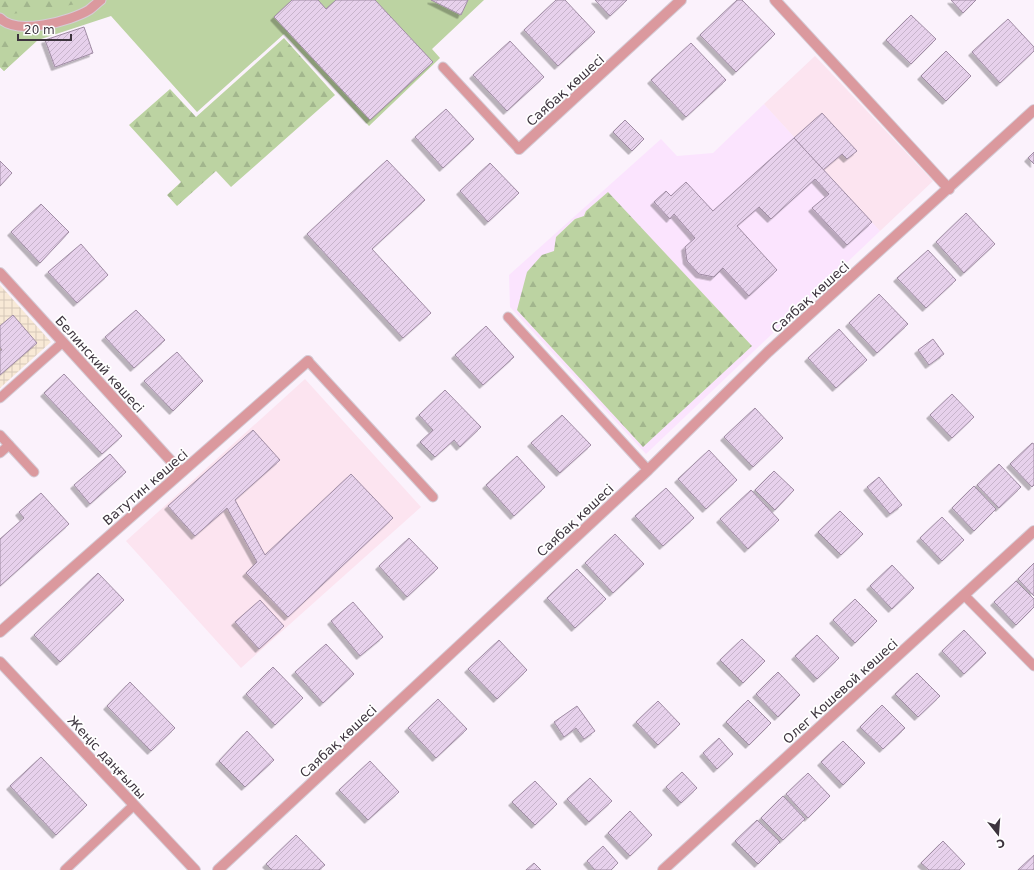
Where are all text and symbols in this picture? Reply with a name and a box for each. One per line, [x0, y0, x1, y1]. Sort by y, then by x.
scale bar [18, 16, 71, 42]
text: 20 m [24, 23, 55, 37]
street label: Саябақ көшесі [523, 52, 607, 129]
street label: Саябақ көшесі [768, 259, 852, 336]
street label: Белинский көшесі [52, 313, 147, 416]
street label: Ватутин көшесі [100, 447, 191, 528]
street label: Саябақ көшесі [534, 481, 617, 560]
street label: Олег Кошевой көшесі [780, 636, 901, 747]
street label: Саябақ көшесі [297, 702, 380, 781]
street label: Жеңіс даңғылы [64, 713, 149, 802]
north arrow [978, 814, 1018, 854]
text: С [995, 836, 1007, 850]

